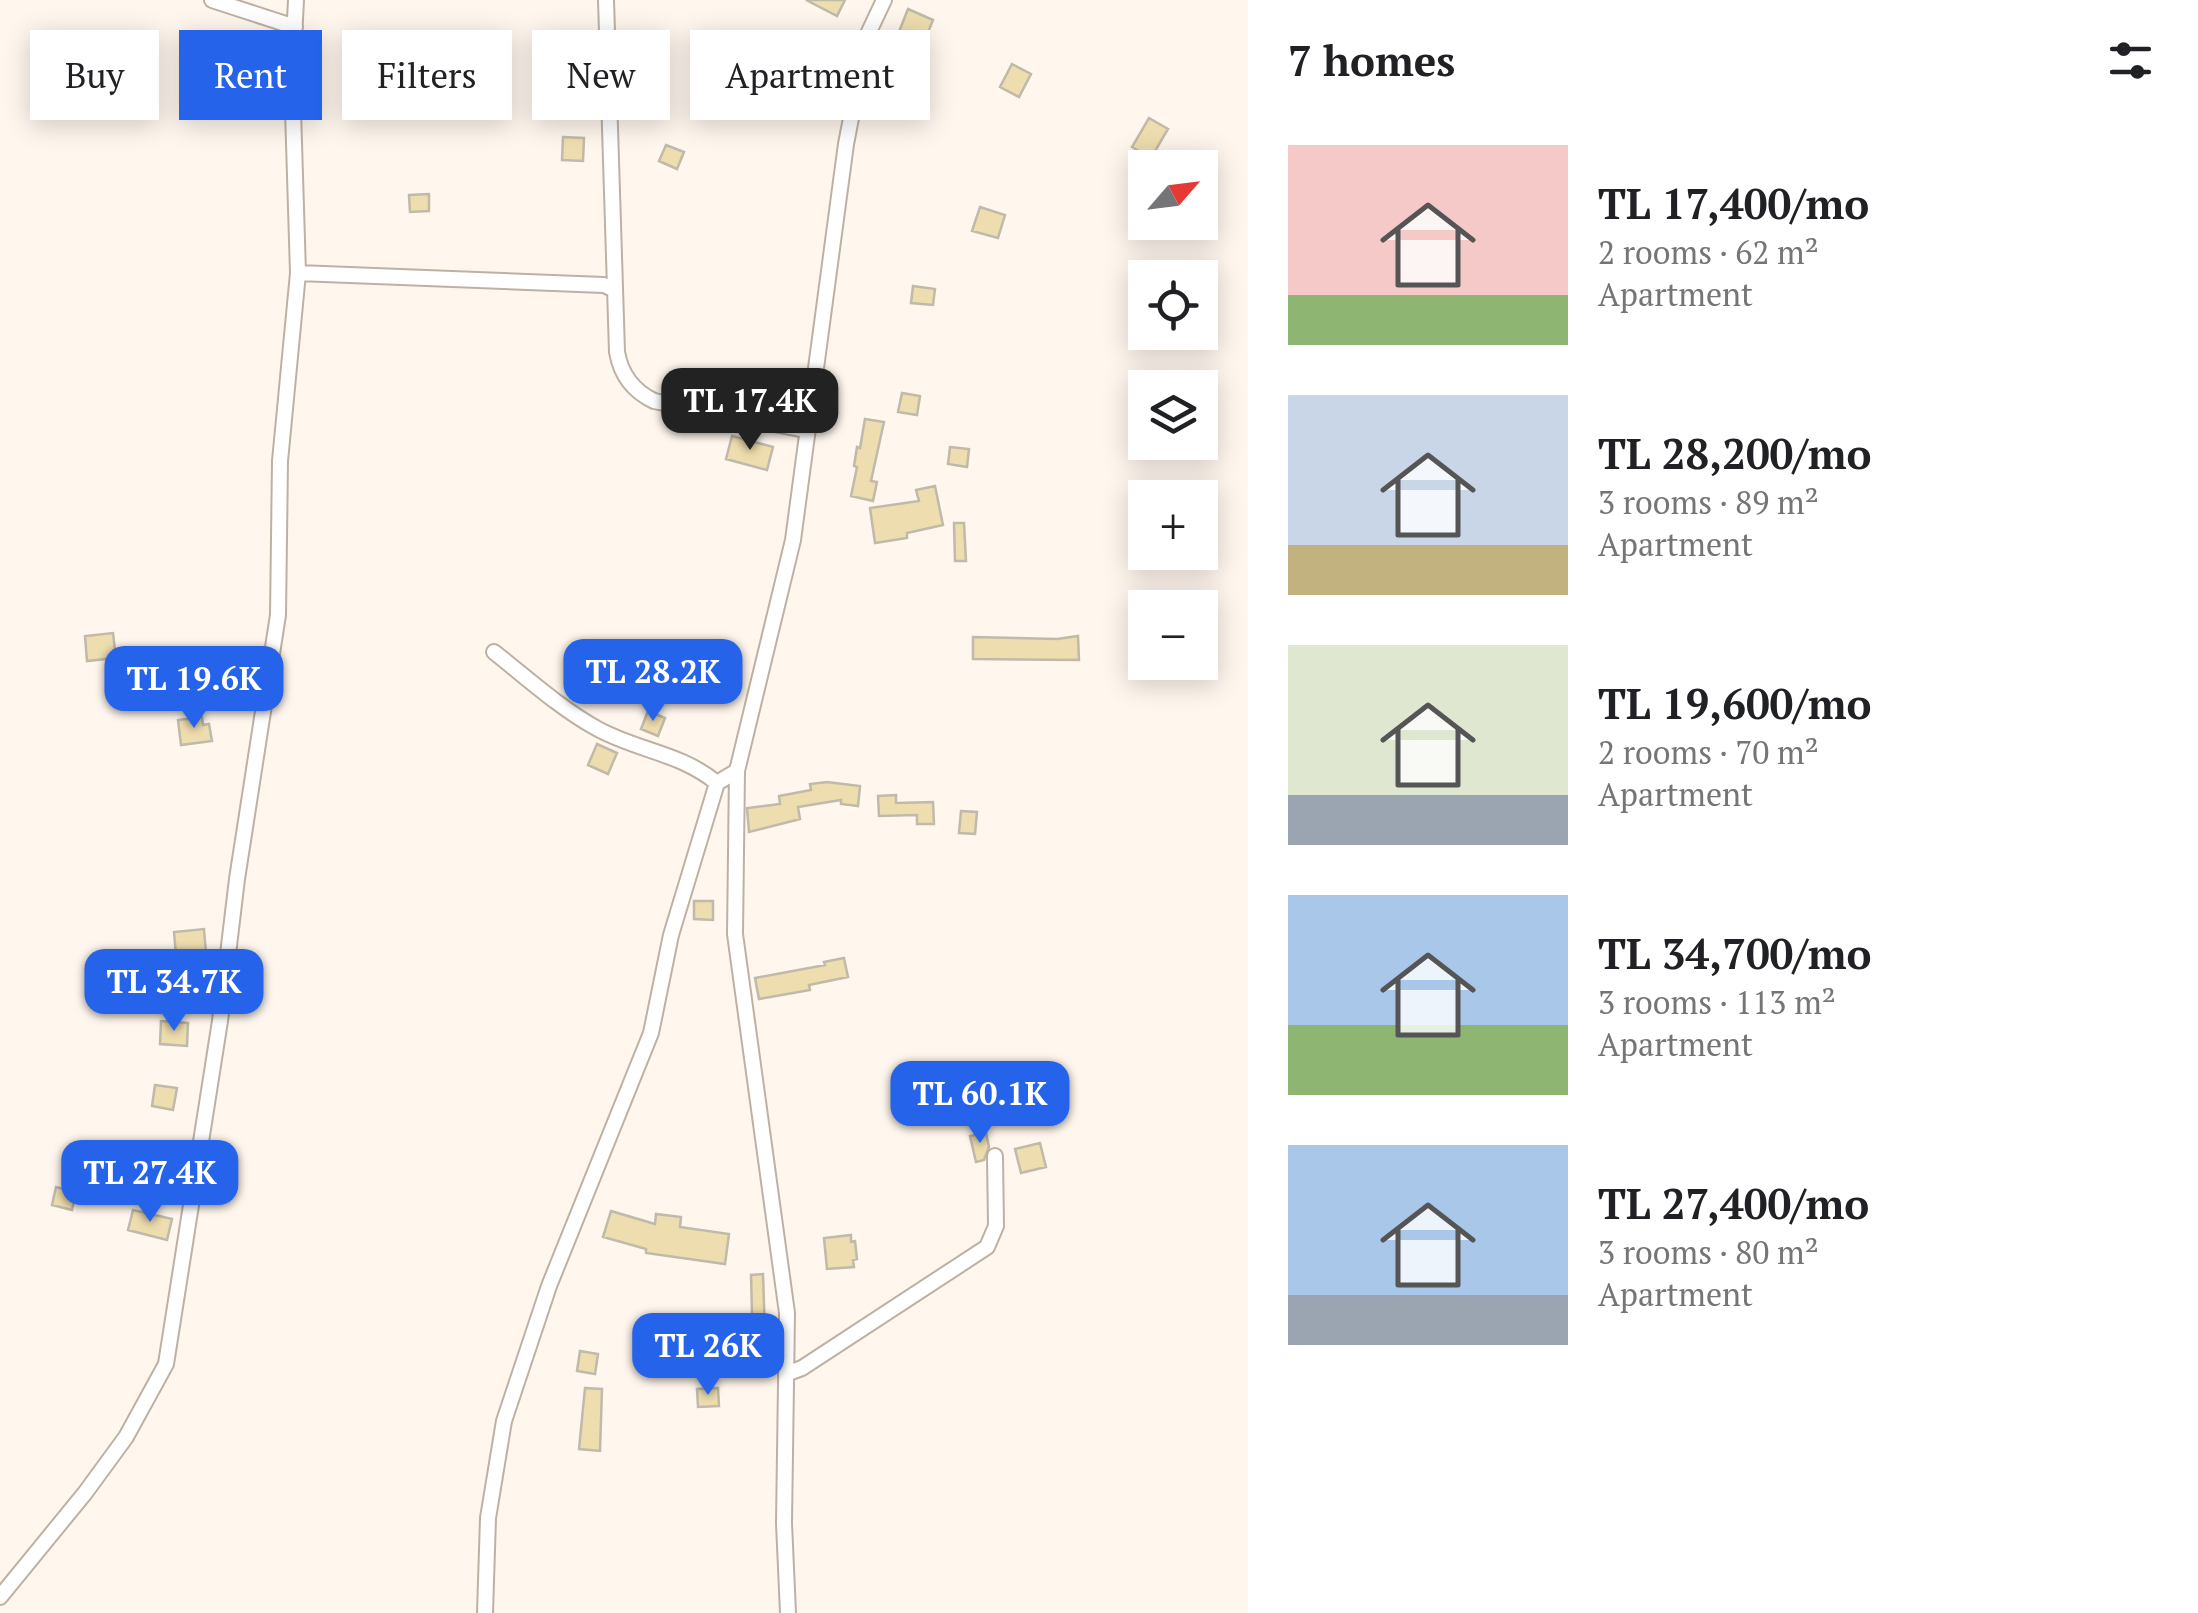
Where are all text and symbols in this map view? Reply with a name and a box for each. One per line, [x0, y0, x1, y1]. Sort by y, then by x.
chip: Buy [30, 30, 159, 120]
chip: Rent [179, 30, 322, 120]
chip: Filters [342, 30, 512, 120]
chip: New [532, 30, 670, 120]
chip: Apartment [690, 30, 930, 120]
text: 7 homes [1288, 32, 1455, 88]
icon: filters [2103, 33, 2158, 88]
north arrow [1128, 150, 1218, 240]
map controls [1128, 150, 1218, 680]
text: TL 17,400/mo [1598, 175, 1869, 231]
icon: home [1368, 185, 1488, 305]
text: 2 rooms · 62 m² [1598, 231, 1819, 273]
button: locate [1128, 260, 1218, 350]
text: Apartment [1598, 273, 1753, 315]
pin: TL 17.4K [647, 368, 853, 453]
button: layers [1128, 370, 1218, 460]
text: TL 17.4K [683, 379, 817, 421]
text: TL 28,200/mo [1598, 425, 1872, 481]
icon: home [1368, 435, 1488, 555]
button: + [1128, 480, 1218, 570]
text: 3 rooms · 89 m² [1598, 481, 1819, 523]
text: Apartment [1598, 523, 1753, 565]
button: − [1128, 590, 1218, 680]
pin: TL 28.2K [550, 639, 756, 724]
pin: TL 19.6K [91, 646, 297, 731]
text: TL 28.2K [585, 650, 721, 692]
text: TL 19.6K [126, 657, 262, 699]
text: TL 19,600/mo [1598, 675, 1872, 731]
icon: home [1368, 685, 1488, 805]
text: 2 rooms · 70 m² [1598, 731, 1819, 773]
text: Apartment [1598, 773, 1753, 815]
text: TL 34,700/mo [1598, 925, 1872, 981]
icon: home [1368, 935, 1488, 1055]
pin: TL 34.7K [71, 949, 277, 1034]
text: TL 34.7K [106, 960, 242, 1002]
text: 3 rooms · 113 m² [1598, 981, 1836, 1023]
text: Apartment [1598, 1023, 1753, 1065]
pin: TL 60.1K [877, 1061, 1083, 1146]
text: TL 60.1K [912, 1072, 1048, 1114]
pin: TL 27.4K [47, 1140, 253, 1225]
text: TL 27.4K [83, 1151, 217, 1193]
text: TL 27,400/mo [1598, 1175, 1869, 1231]
icon: home [1368, 1185, 1488, 1305]
text: 3 rooms · 80 m² [1598, 1231, 1819, 1273]
text: Apartment [1598, 1273, 1753, 1315]
pin: TL 26K [627, 1313, 789, 1398]
text: TL 26K [654, 1324, 762, 1366]

